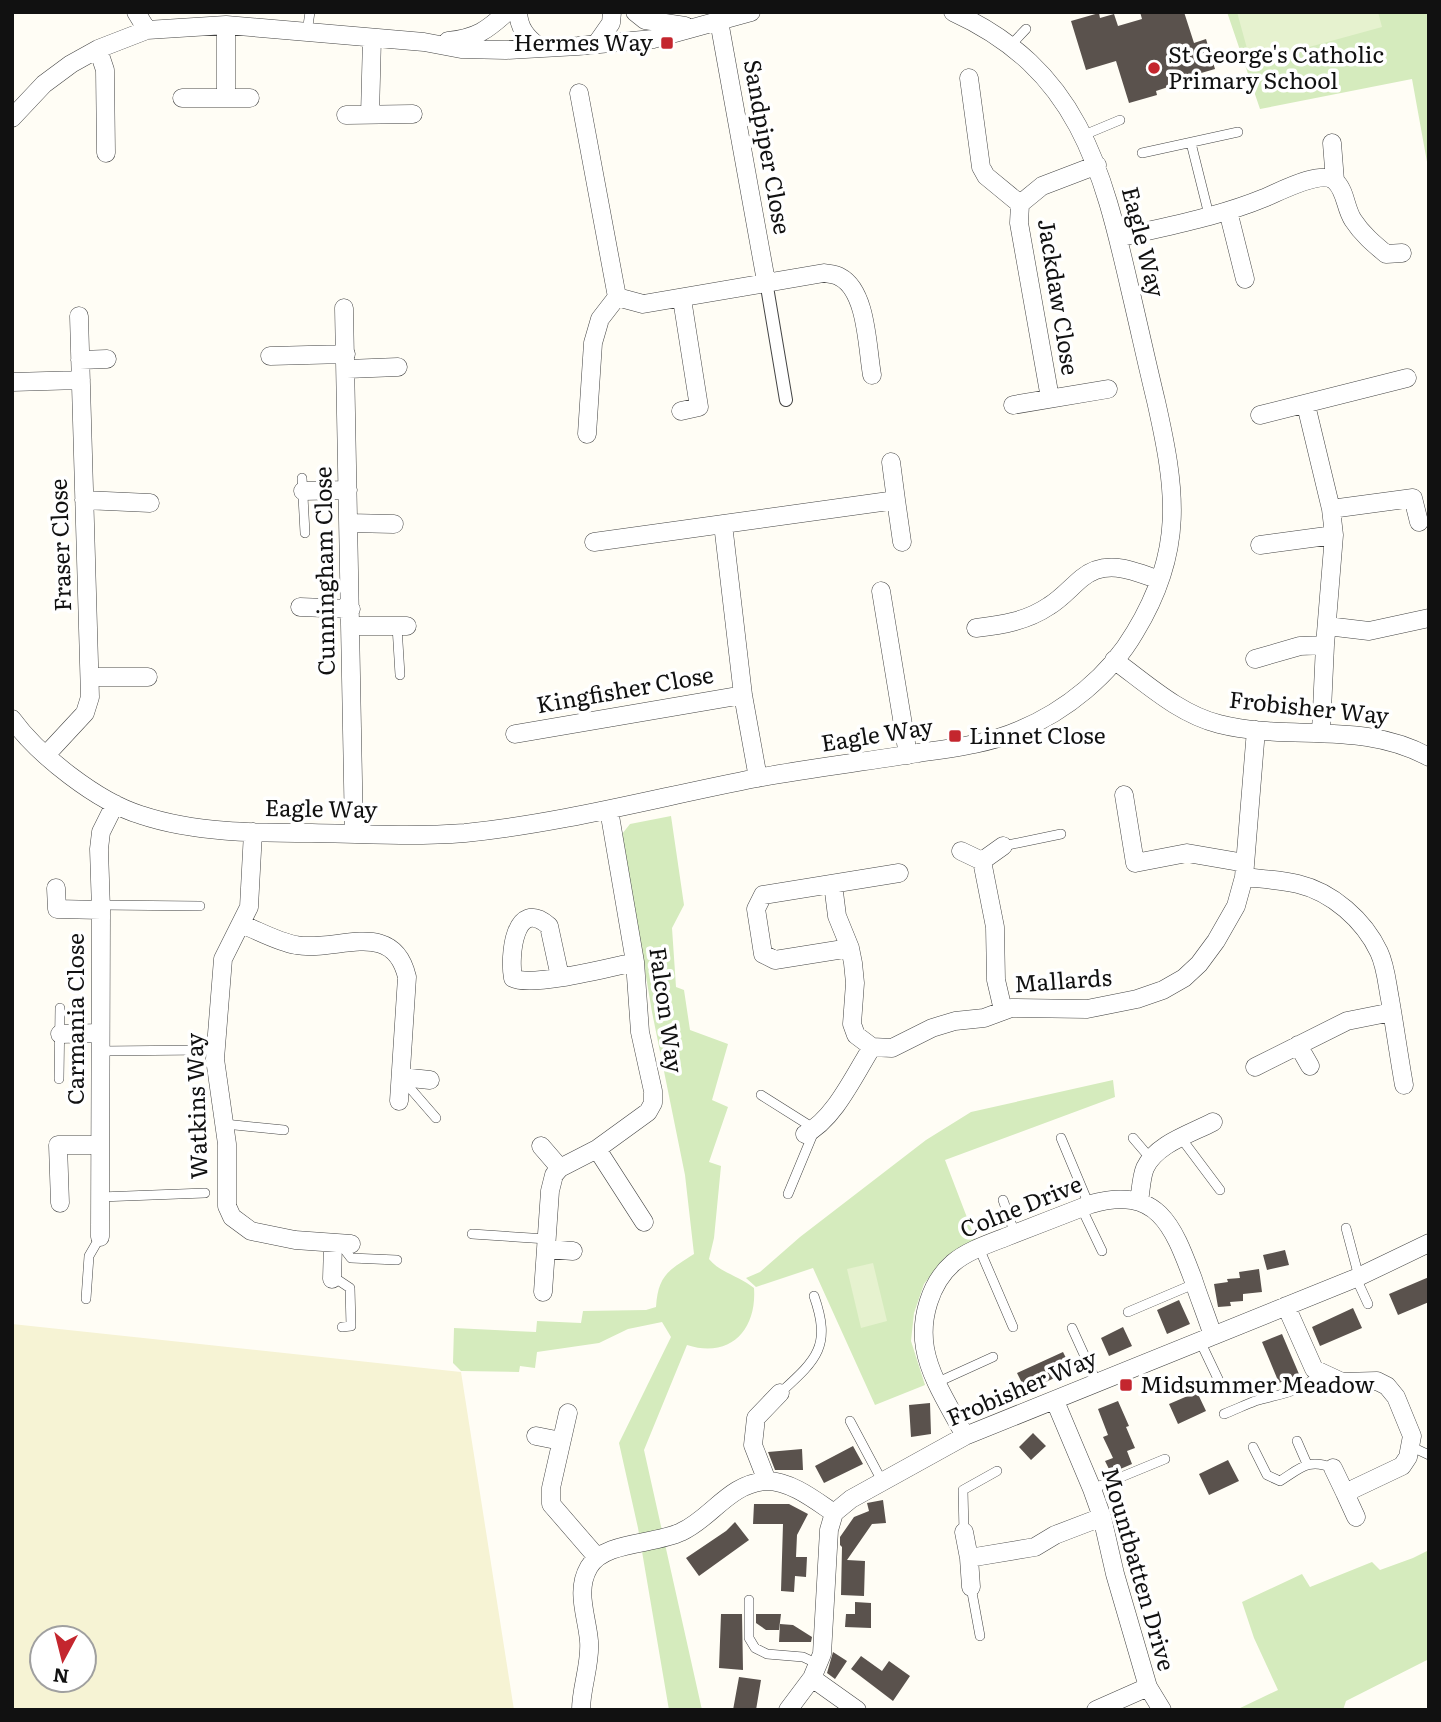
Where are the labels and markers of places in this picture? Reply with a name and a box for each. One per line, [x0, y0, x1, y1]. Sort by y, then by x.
place label: Hermes Way [513, 24, 654, 58]
marker: Hermes Way [659, 35, 675, 51]
place label: St George's Catholic Primary School [1168, 36, 1384, 96]
marker: St George's Catholic Primary School [1146, 60, 1162, 76]
place label: Linnet Close [969, 717, 1106, 751]
marker: Linnet Close [947, 728, 963, 744]
place label: Midsummer Meadow [1140, 1366, 1375, 1400]
marker: Midsummer Meadow [1118, 1377, 1134, 1393]

